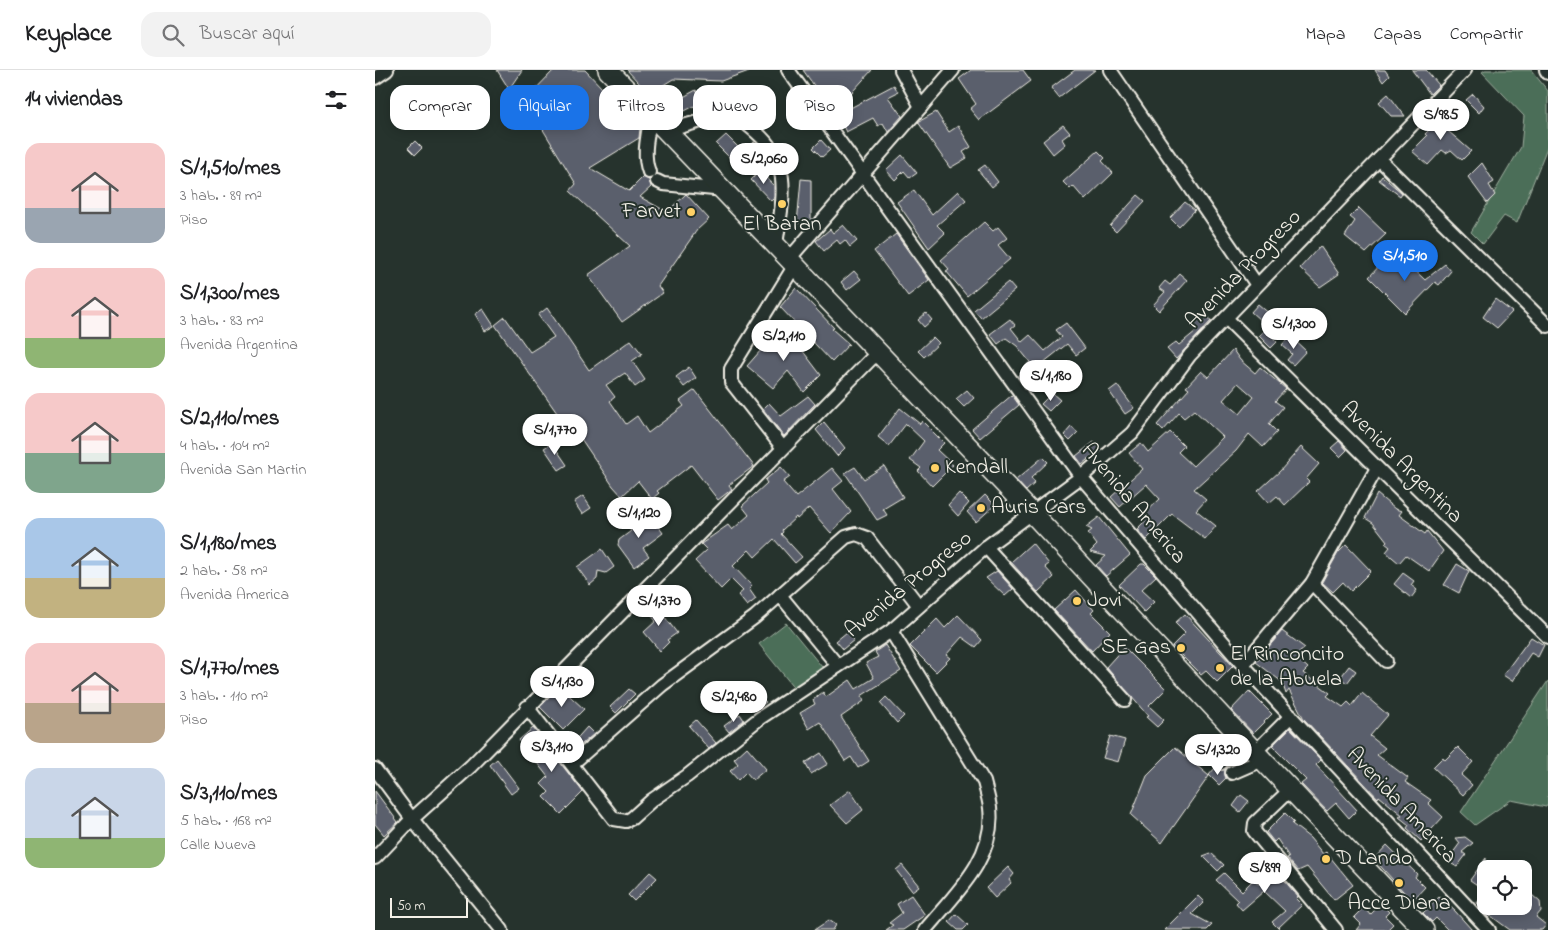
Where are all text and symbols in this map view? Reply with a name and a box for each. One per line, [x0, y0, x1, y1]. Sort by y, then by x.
search box [141, 12, 491, 57]
text: Keyplace [25, 17, 111, 52]
icon: search [159, 21, 187, 49]
text: Buscar aquí [199, 21, 295, 48]
text: Mapa [1305, 22, 1346, 48]
text: Capas [1374, 22, 1422, 48]
text: Compartir [1450, 22, 1523, 48]
text: 14 viviendas [25, 85, 123, 115]
chip: Comprar [390, 85, 490, 130]
chip: Alquilar [500, 85, 589, 130]
chip: Filtros [599, 85, 683, 130]
chip: Nuevo [693, 85, 776, 130]
chip: Piso [786, 85, 853, 130]
icon: filters [322, 86, 350, 114]
pin: S/985 [1406, 98, 1476, 141]
text: S/985 [1423, 103, 1459, 127]
pin: S/2,060 [718, 142, 810, 185]
text: S/2,060 [741, 147, 787, 171]
text: S/1,510/mes [180, 154, 281, 184]
icon: home [65, 163, 125, 223]
text: 3 hab. · 89 m² [180, 184, 262, 208]
place label: Farvet [621, 196, 682, 228]
marker: El Batan [776, 198, 788, 210]
street label: Avenida Progreso [1178, 203, 1310, 338]
marker: Farvet [685, 206, 697, 218]
text: Piso [180, 208, 208, 232]
place label: El Batan [742, 209, 822, 241]
pin: S/1,510 [1359, 240, 1451, 282]
text: S/1,510 [1383, 244, 1427, 268]
text: S/1,300/mes [180, 279, 280, 309]
icon: home [65, 288, 125, 348]
pin: S/1,300 [1248, 308, 1340, 350]
text: 3 hab. · 83 m² [180, 309, 264, 333]
text: S/1,300 [1272, 312, 1316, 336]
pin: S/2,110 [738, 320, 830, 362]
text: S/2,110 [762, 324, 806, 348]
text: Avenida Argentina [180, 333, 298, 357]
pin: S/1,180 [1005, 360, 1097, 402]
text: S/1,180 [1030, 364, 1072, 388]
street label: Avenida Argentina [1332, 394, 1470, 532]
text: S/2,110/mes [180, 404, 279, 434]
icon: home [65, 413, 125, 473]
pin: S/1,770 [509, 414, 601, 456]
text: S/1,770 [533, 418, 577, 442]
text: 4 hab. · 104 m² [180, 434, 270, 458]
street label: Avenida America [1073, 436, 1193, 572]
place label: Kendall [945, 452, 1008, 484]
text: Avenida San Martin [180, 458, 306, 482]
marker: Kendall [929, 462, 941, 474]
place label: Auris Cars [991, 492, 1087, 524]
pin: S/1,120 [593, 496, 685, 539]
text: S/1,120 [617, 501, 661, 525]
marker: Auris Cars [975, 502, 987, 514]
street label: Avenida Progreso [838, 523, 980, 647]
text: S/1,180/mes [180, 529, 277, 559]
icon: home [65, 538, 125, 598]
text: 2 hab. · 58 m² [180, 559, 268, 583]
text: Avenida America [180, 583, 289, 607]
pin: S/1,370 [613, 584, 705, 627]
place label: Jovi [1087, 585, 1122, 617]
text: S/1,370 [637, 589, 681, 613]
marker: Jovi [1071, 595, 1083, 607]
place label: SE Gas [1101, 632, 1171, 664]
place label: El Rinconcito de la Abuela [1230, 639, 1344, 696]
marker: SE Gas [1175, 642, 1187, 654]
text: S/1,770/mes [180, 654, 280, 684]
marker: El Rinconcito de la Abuela [1214, 662, 1226, 674]
icon: home [65, 663, 125, 723]
pin: S/1,130 [516, 666, 608, 708]
text: S/1,130 [541, 670, 583, 694]
pin: S/2,480 [688, 680, 780, 723]
text: 3 hab. · 110 m² [180, 684, 268, 708]
text: S/2,480 [711, 685, 757, 709]
text: Piso [180, 708, 208, 732]
pin: S/3,110 [506, 730, 598, 773]
pin: S/1,320 [1172, 734, 1264, 776]
text: S/3,110 [531, 735, 573, 759]
text: S/1,320 [1196, 738, 1240, 762]
street label: Avenida America [1338, 740, 1464, 872]
text: S/3,110/mes [180, 779, 278, 809]
icon: home [65, 788, 125, 848]
text: 5 hab. · 168 m² [180, 809, 272, 833]
text: Calle Nueva [180, 833, 256, 857]
place label: D Lando [1335, 843, 1412, 875]
pin: S/899 [1230, 852, 1300, 894]
marker: D Lando [1320, 853, 1332, 865]
text: S/899 [1250, 856, 1280, 880]
map controls [1477, 860, 1532, 915]
button: locate [1477, 860, 1532, 915]
marker: Acce Diana [1393, 877, 1405, 889]
place label: Acce Diana [1347, 888, 1451, 920]
scale bar [390, 895, 467, 918]
text: 50 m [397, 896, 425, 917]

